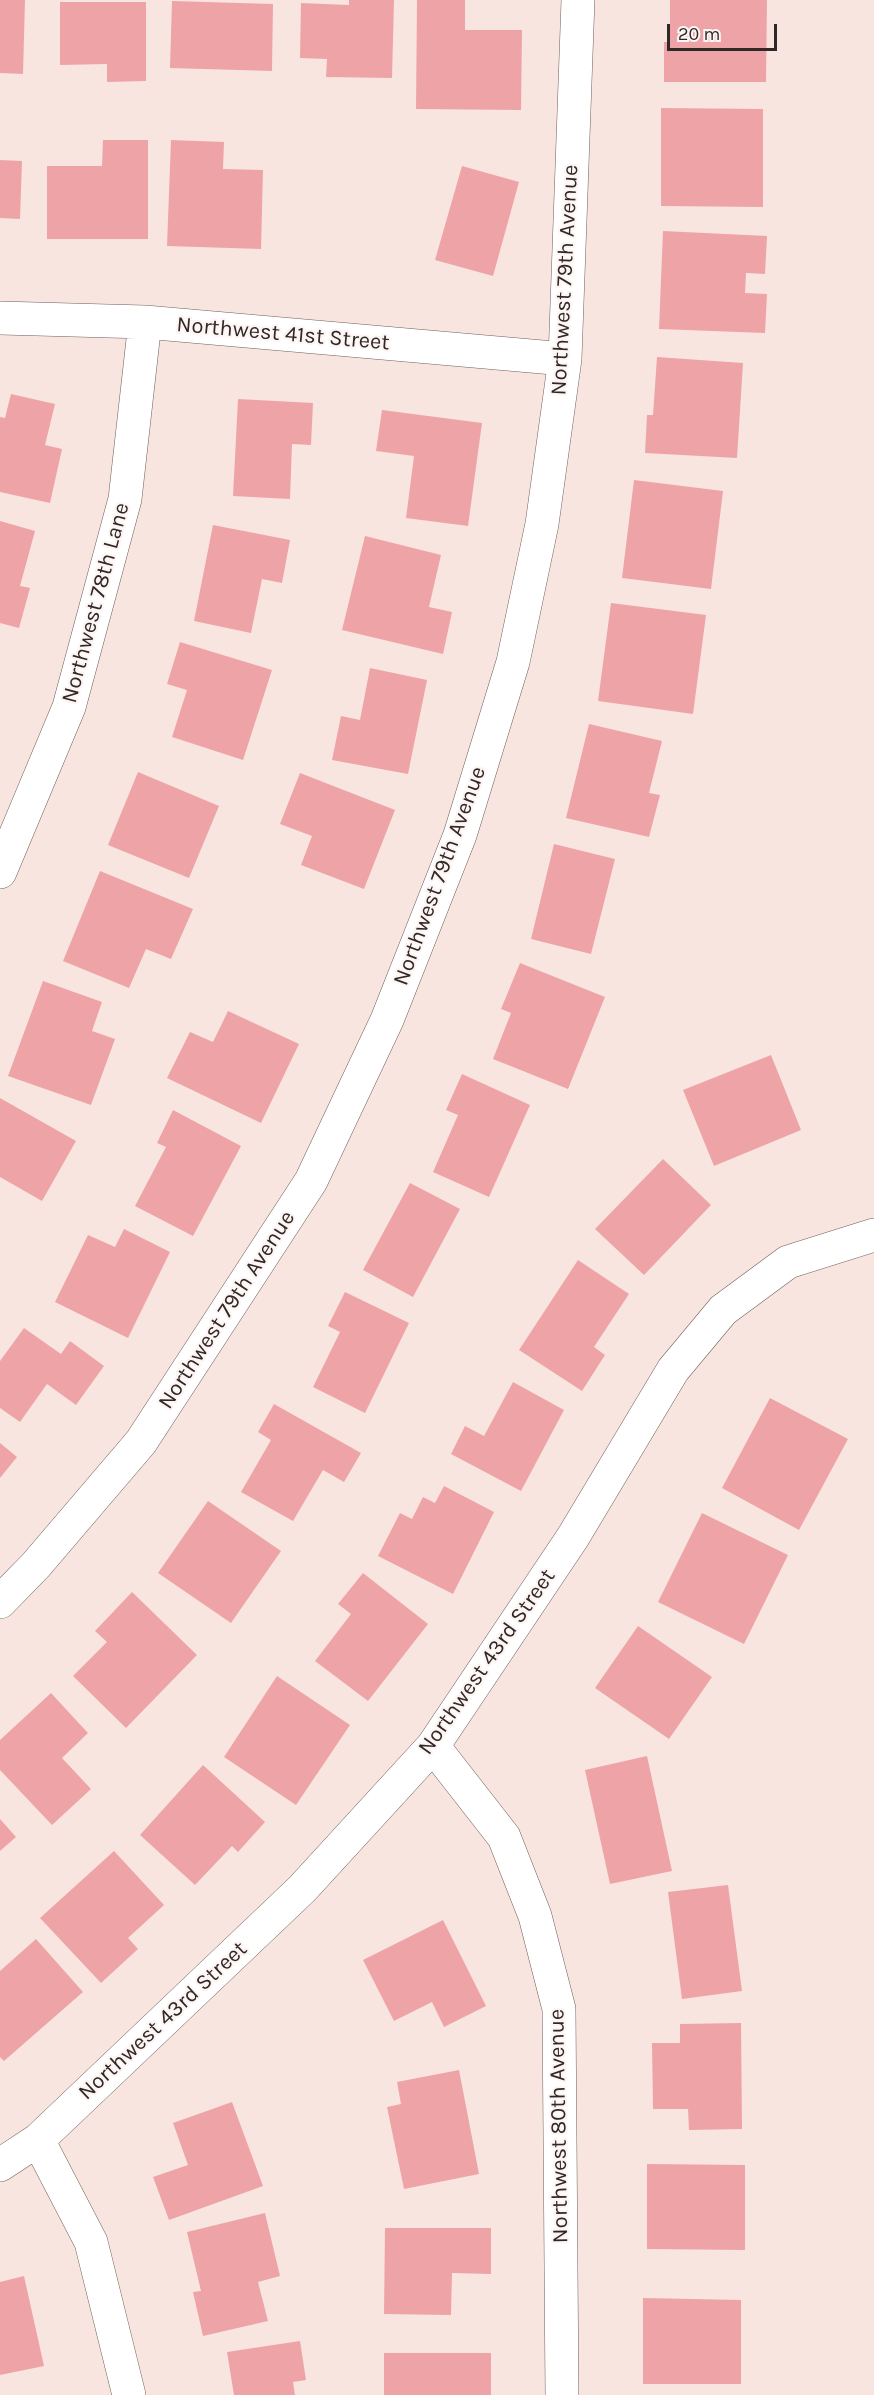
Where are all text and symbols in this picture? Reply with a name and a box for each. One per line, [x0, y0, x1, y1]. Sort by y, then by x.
scale bar [670, 12, 780, 50]
text: 20 m [678, 23, 720, 45]
street label: Northwest 79th Avenue [546, 164, 584, 396]
street label: Northwest 41st Street [175, 312, 391, 356]
street label: Northwest 78th Lane [57, 500, 135, 706]
street label: Northwest 79th Avenue [388, 763, 492, 989]
street label: Northwest 79th Avenue [153, 1206, 301, 1414]
street label: Northwest 43rd Street [413, 1564, 561, 1760]
street label: Northwest 43rd Street [73, 1936, 253, 2106]
street label: Northwest 80th Avenue [544, 2008, 574, 2244]

